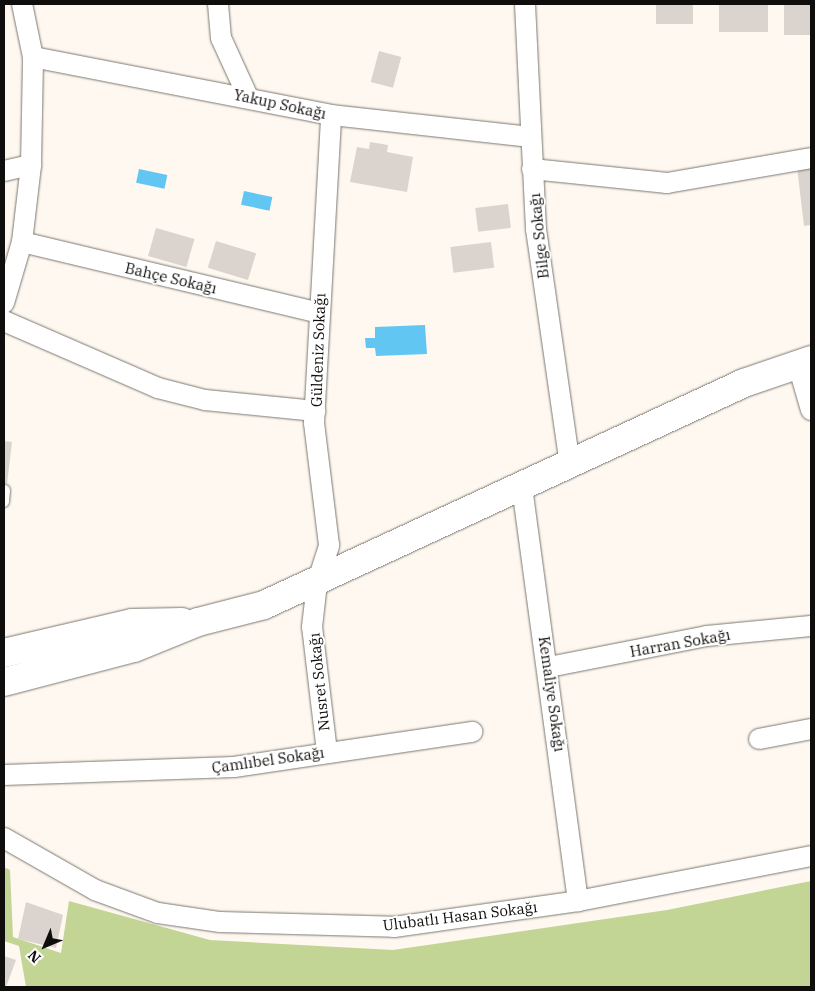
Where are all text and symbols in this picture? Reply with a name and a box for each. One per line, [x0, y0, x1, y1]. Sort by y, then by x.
street label: Yakup Sokağı [232, 85, 328, 123]
street label: Bilge Sokağı [526, 192, 552, 280]
street label: Bahçe Sokağı [123, 259, 219, 297]
street label: Güldeniz Sokağı [307, 293, 329, 407]
street label: Harran Sokağı [628, 625, 732, 661]
street label: Nusret Sokağı [305, 632, 333, 732]
street label: Kemaliye Sokağı [535, 635, 569, 753]
street label: Çamlıbel Sokağı [211, 743, 325, 777]
street label: Ulubatlı Hasan Sokağı [382, 898, 538, 934]
north arrow [20, 921, 70, 971]
text: N [24, 946, 45, 967]

